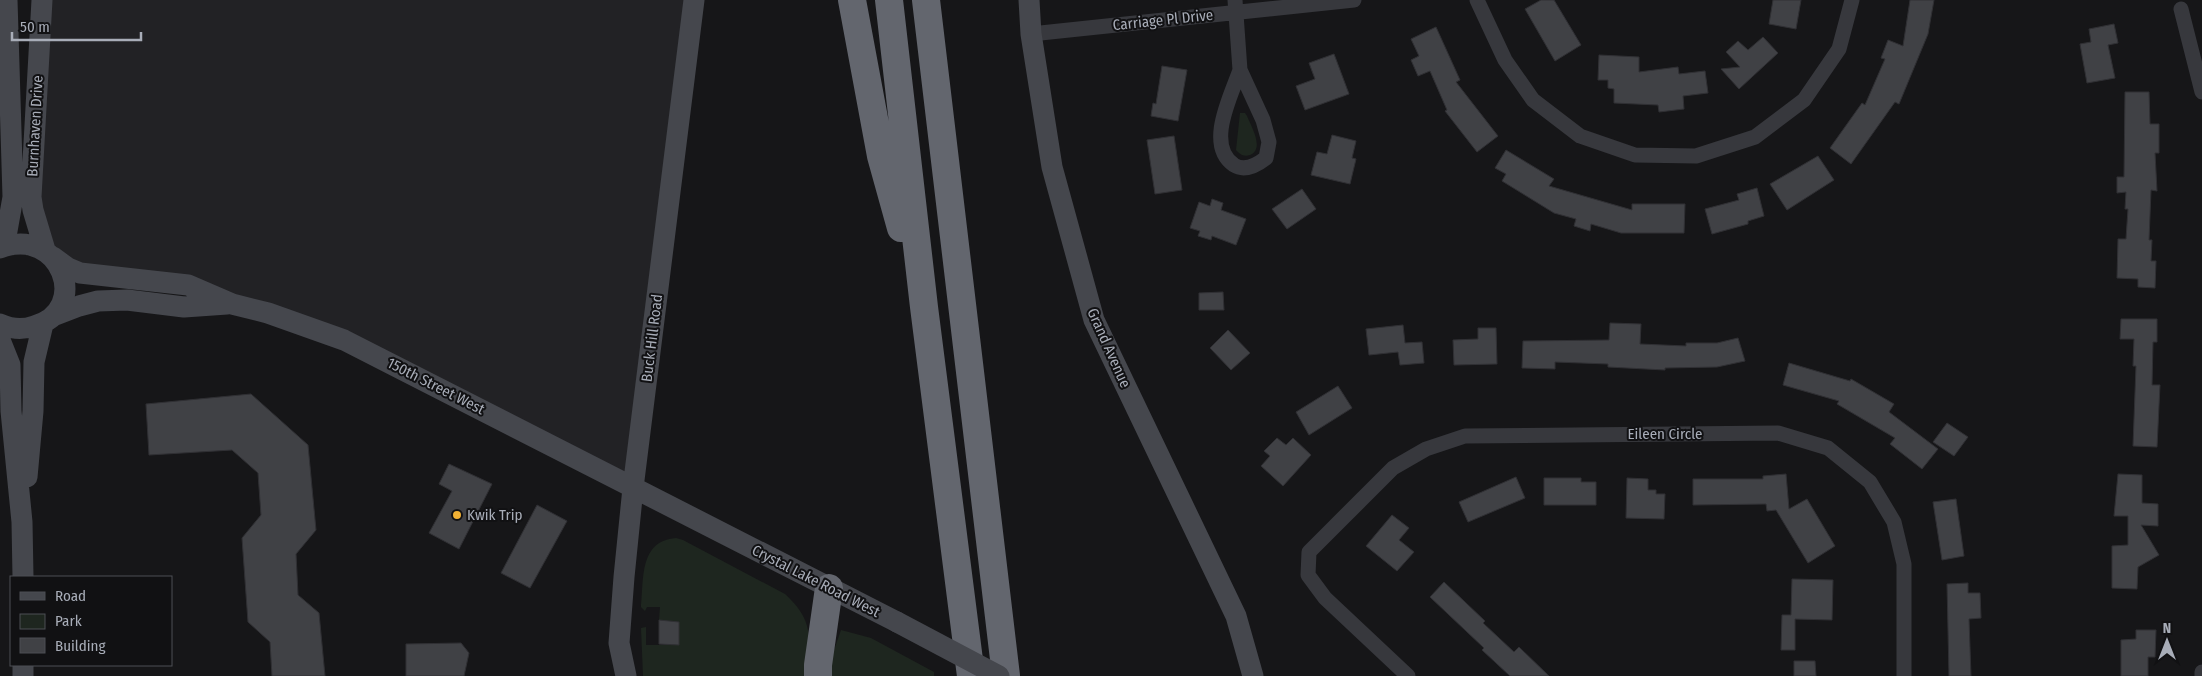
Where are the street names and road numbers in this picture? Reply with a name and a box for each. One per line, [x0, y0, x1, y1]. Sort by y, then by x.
street label: Carriage Pl Drive [1112, 6, 1214, 34]
street label: Burnhaven Drive [23, 75, 47, 177]
street label: Buck Hill Road [638, 293, 666, 383]
street label: Grand Avenue [1083, 305, 1135, 391]
street label: 150th Street West [384, 354, 488, 418]
street label: Eileen Circle [1628, 425, 1702, 443]
street label: Crystal Lake Road West [749, 541, 883, 621]

